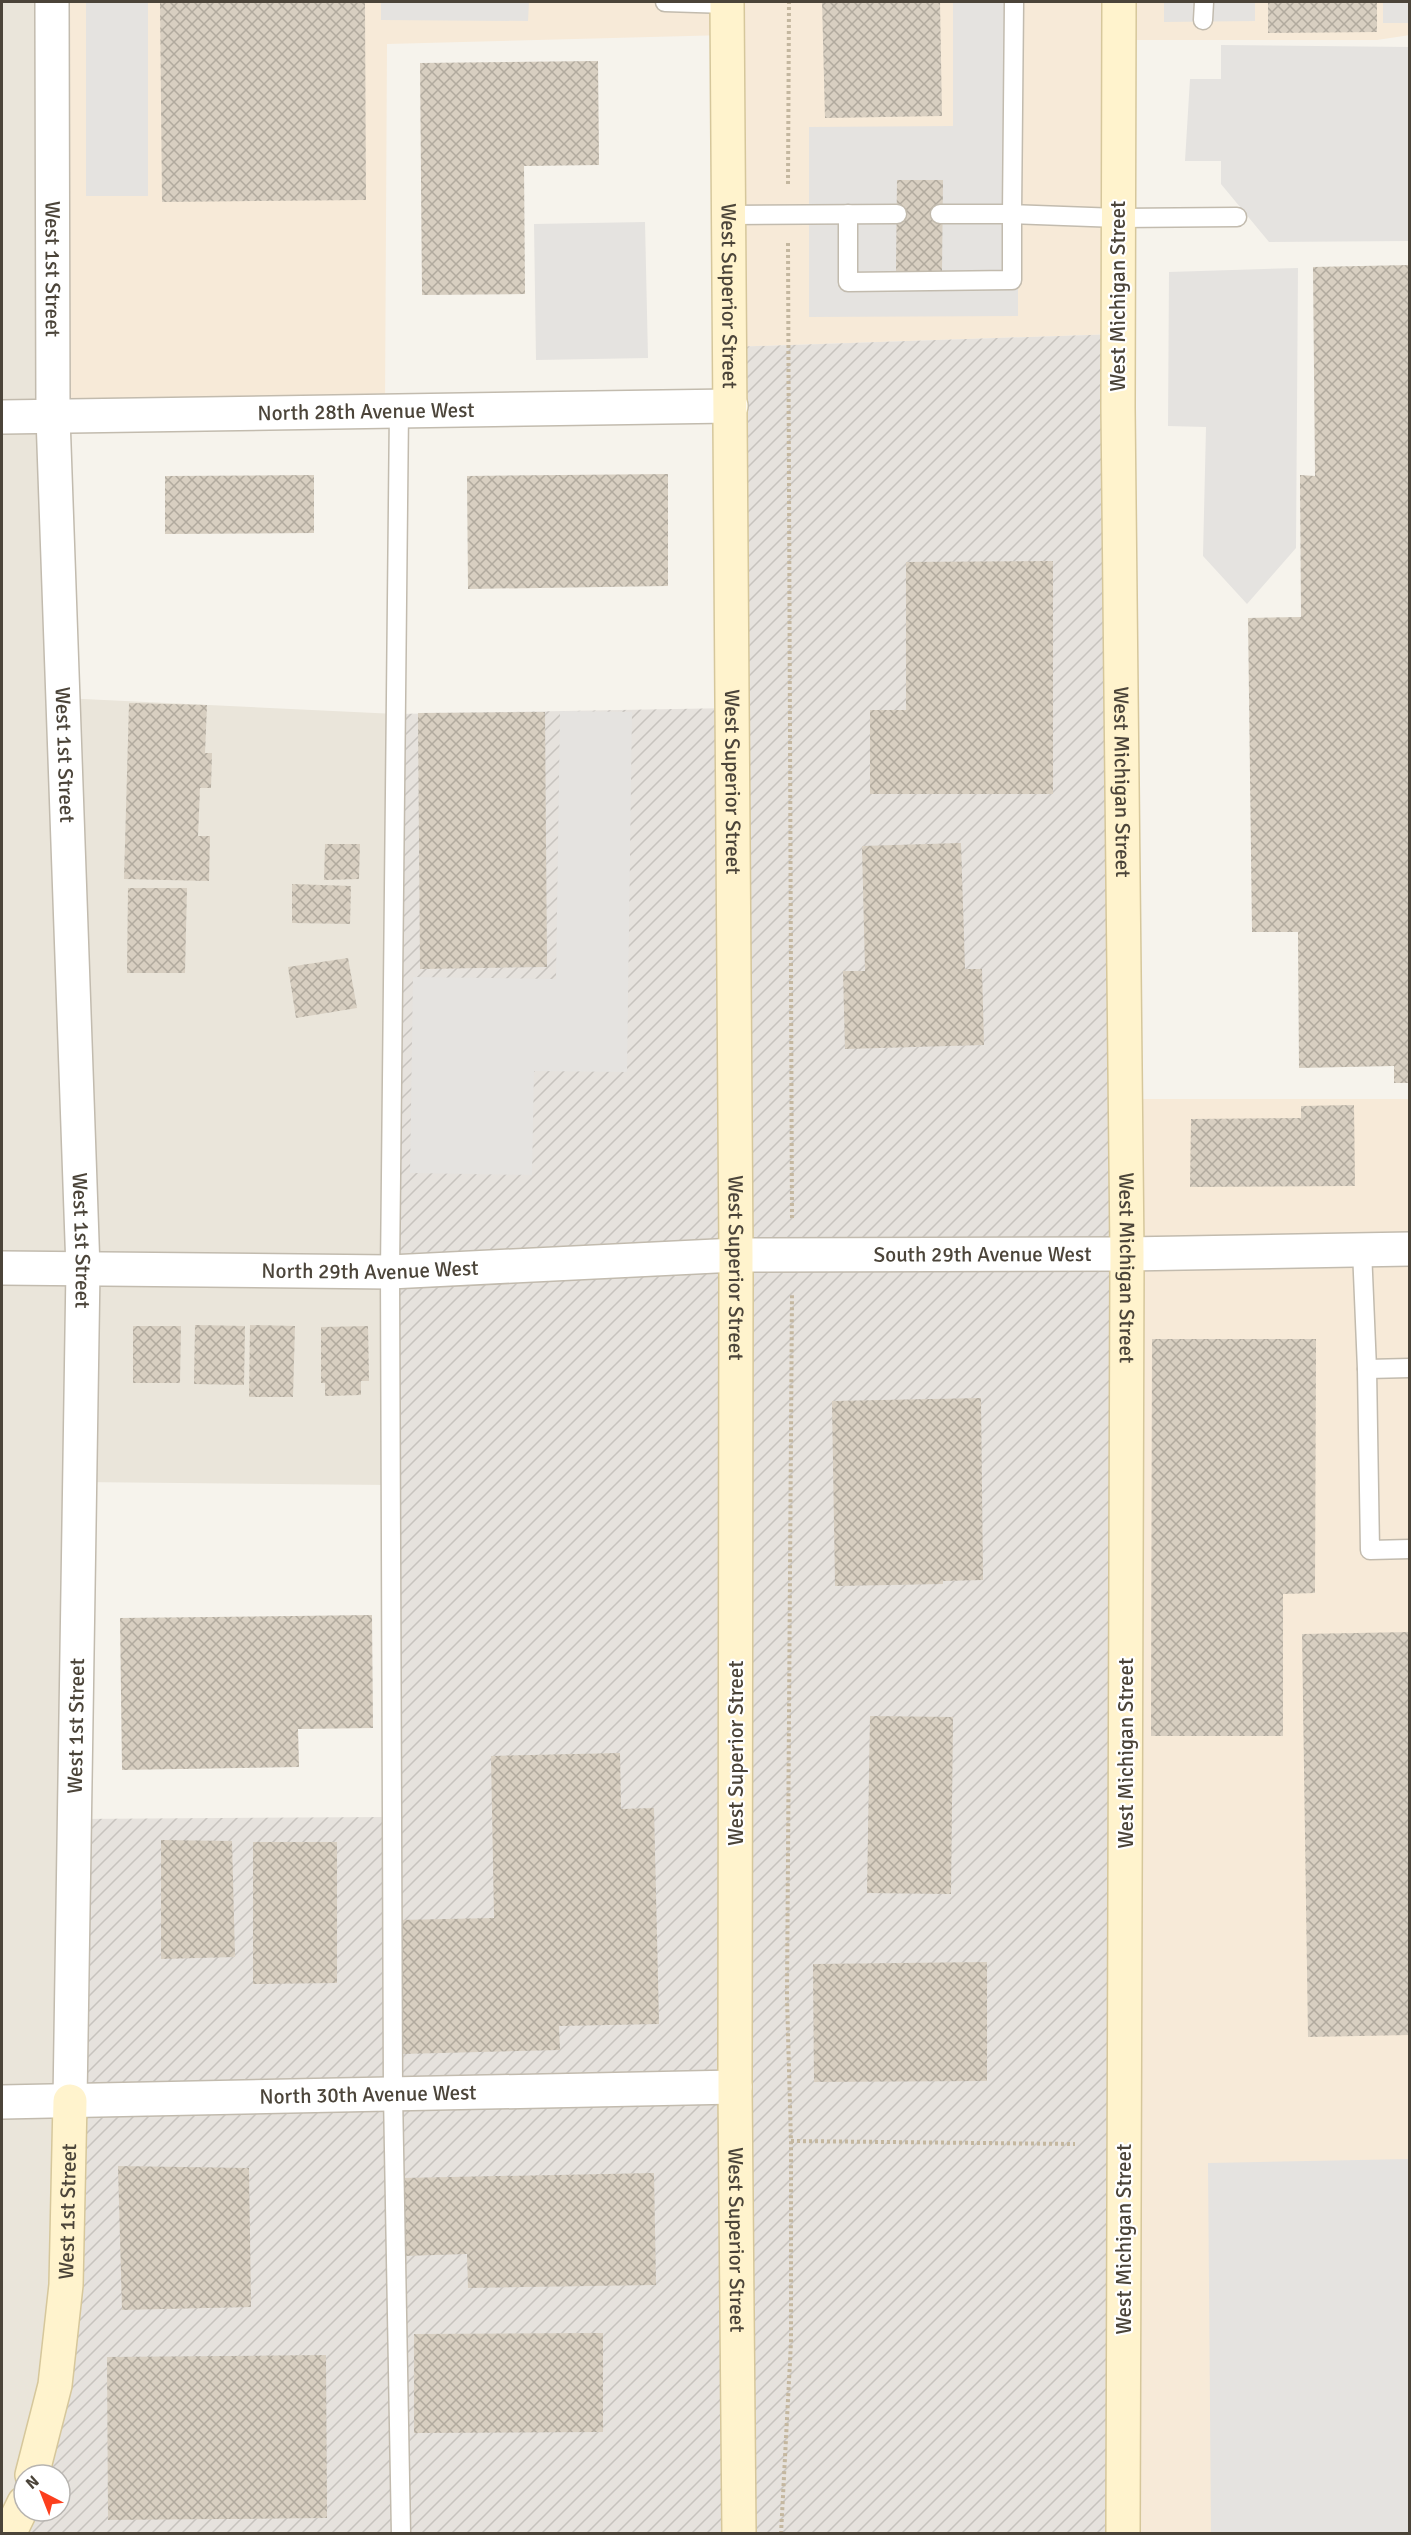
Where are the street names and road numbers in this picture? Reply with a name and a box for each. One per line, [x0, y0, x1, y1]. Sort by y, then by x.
street label: West 1st Street [39, 201, 66, 337]
street label: West Michigan Street [1105, 201, 1131, 391]
street label: West Superior Street [715, 203, 743, 389]
street label: North 28th Avenue West [257, 397, 475, 426]
street label: West 1st Street [50, 686, 80, 823]
street label: West Michigan Street [1108, 686, 1136, 878]
street label: West Superior Street [719, 689, 746, 875]
street label: West 1st Street [67, 1172, 96, 1309]
street label: West Michigan Street [1113, 1172, 1140, 1364]
street label: West Superior Street [722, 1175, 749, 1361]
street label: South 29th Avenue West [873, 1241, 1092, 1268]
street label: North 29th Avenue West [261, 1255, 479, 1285]
street label: West 1st Street [62, 1658, 90, 1794]
street label: West Michigan Street [1113, 1658, 1139, 1848]
street label: West Superior Street [723, 1660, 749, 1846]
street label: North 30th Avenue West [259, 2079, 477, 2110]
street label: West 1st Street [53, 2143, 82, 2280]
street label: West Michigan Street [1111, 2144, 1137, 2334]
street label: West Superior Street [723, 2147, 750, 2333]

